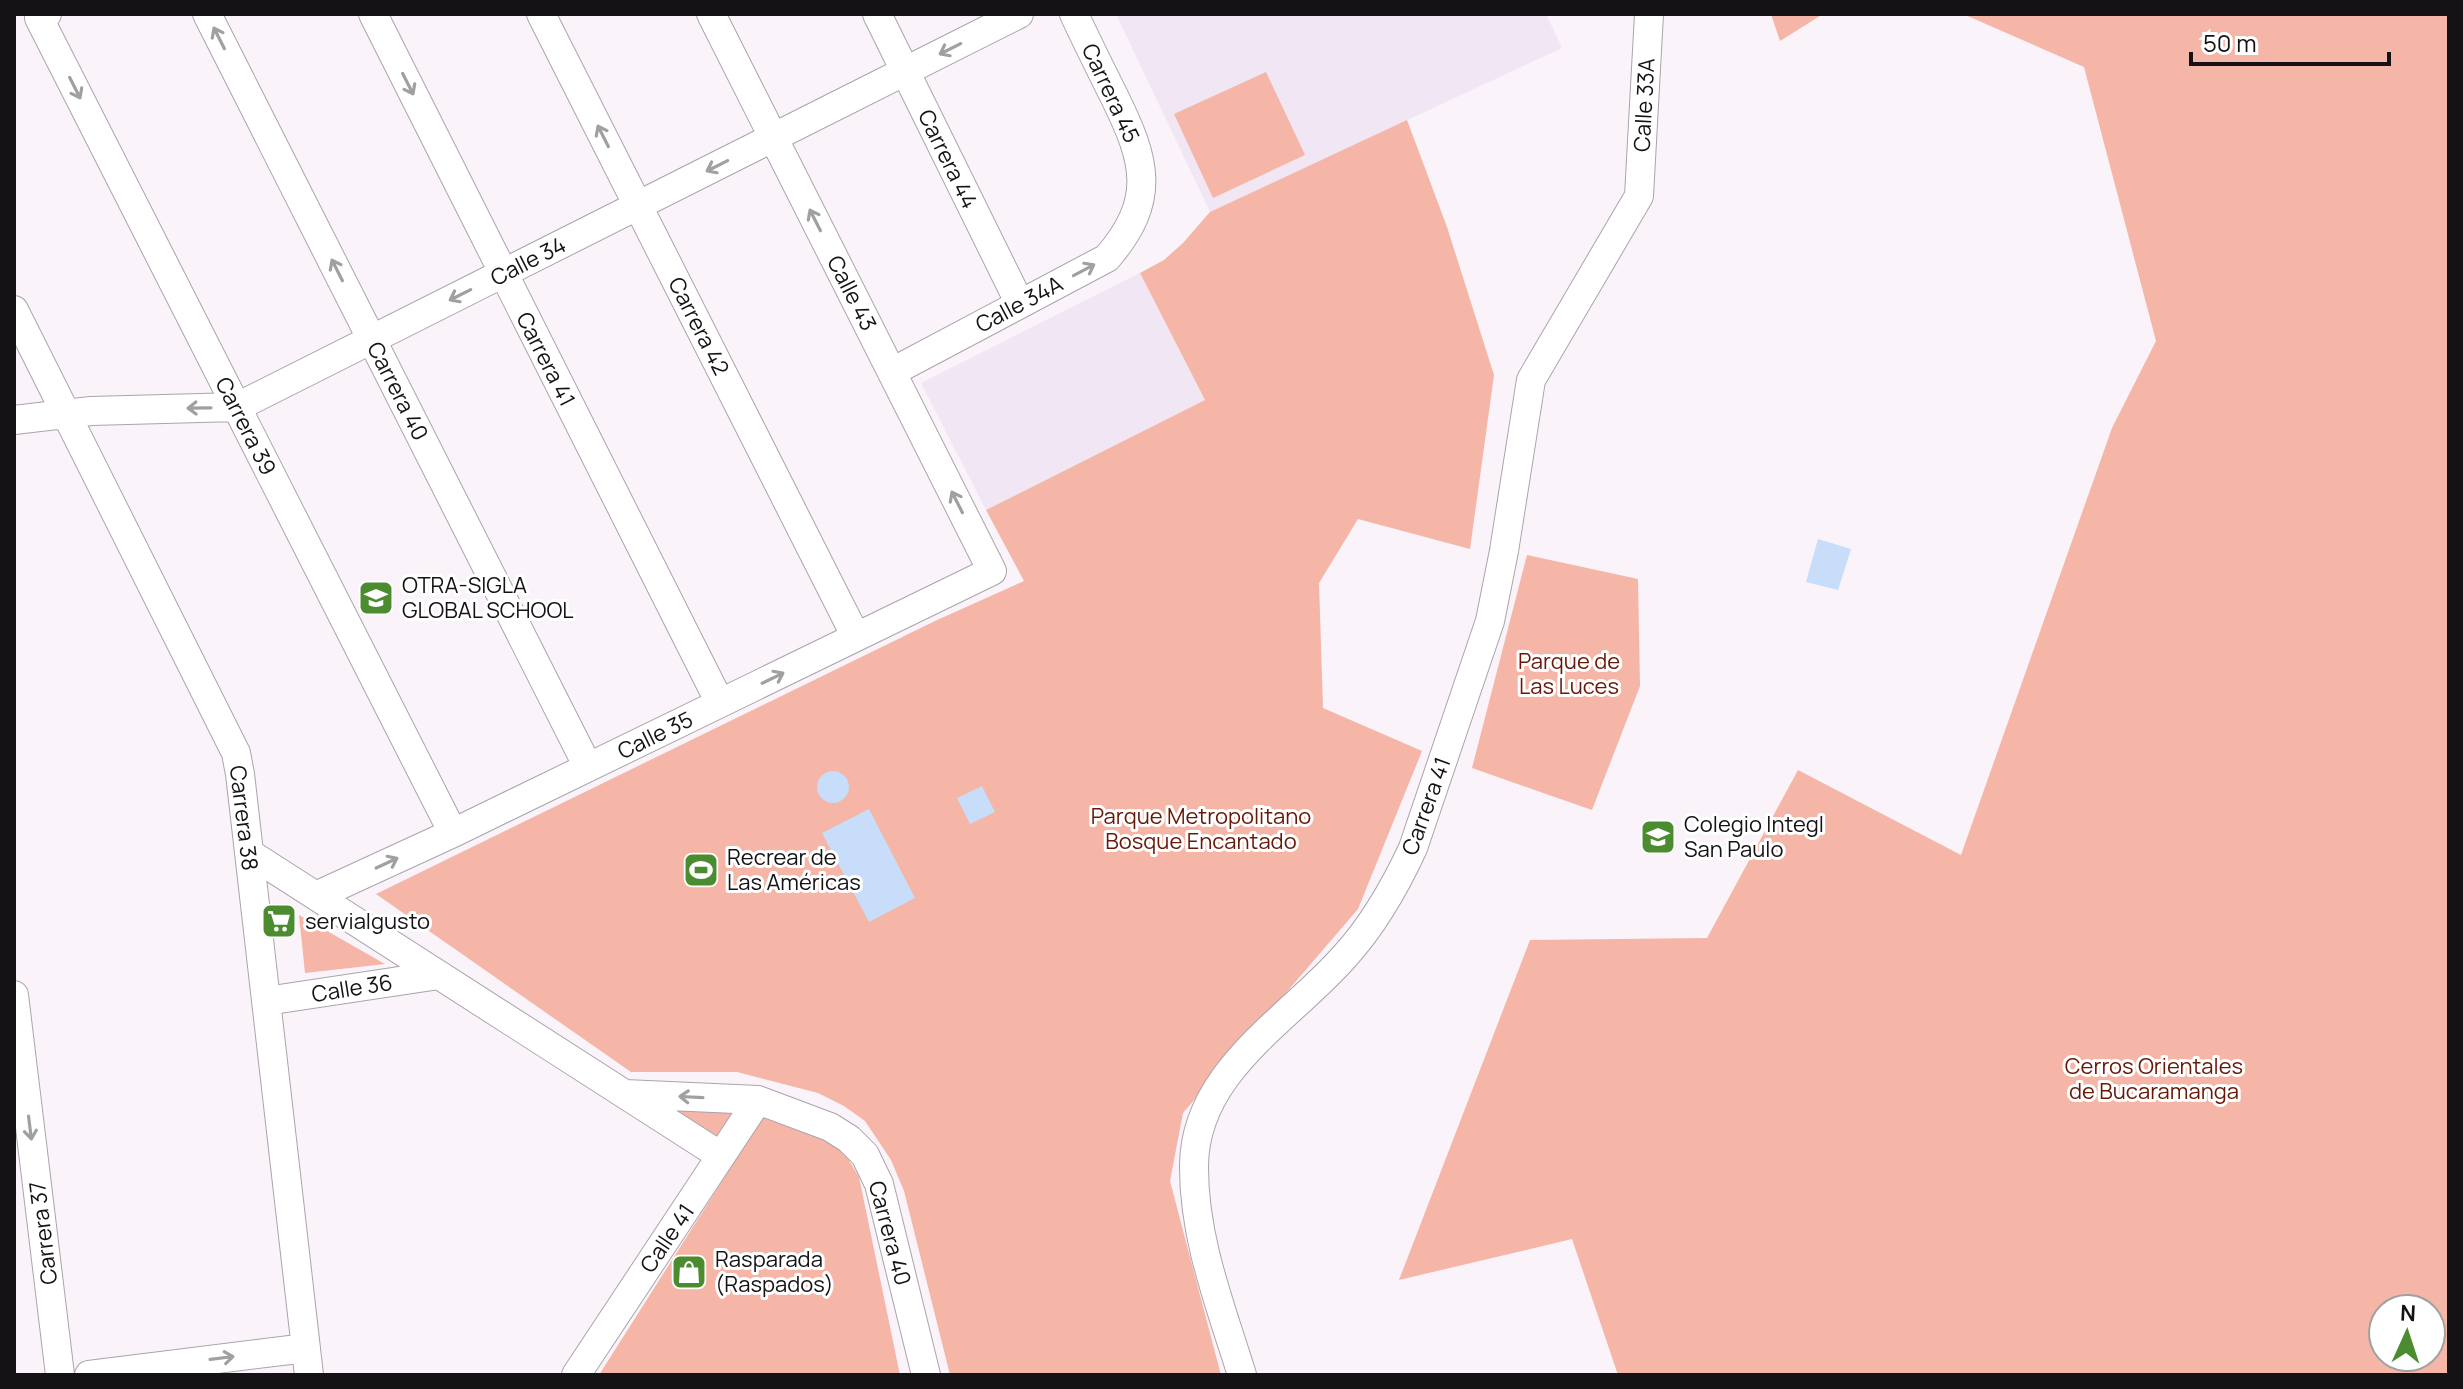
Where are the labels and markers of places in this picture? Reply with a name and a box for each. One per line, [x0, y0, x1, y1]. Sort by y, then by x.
place label: OTRA-SIGLA GLOBAL SCHOOL [402, 570, 574, 625]
school or university icon: OTRA-SIGLA GLOBAL SCHOOL [357, 579, 395, 617]
place label: Colegio Integl San Paulo [1684, 809, 1824, 864]
school or university icon: Colegio Integl San Paulo [1639, 818, 1677, 856]
place label: Recrear de Las Américas [727, 842, 861, 897]
sports icon: Recrear de Las Américas [682, 851, 720, 889]
supermarket icon: servialgusto [260, 902, 298, 940]
place label: servialgusto [305, 906, 430, 936]
place label: Rasparada (Raspados) [715, 1244, 834, 1299]
shop icon: Rasparada (Raspados) [670, 1253, 708, 1291]

